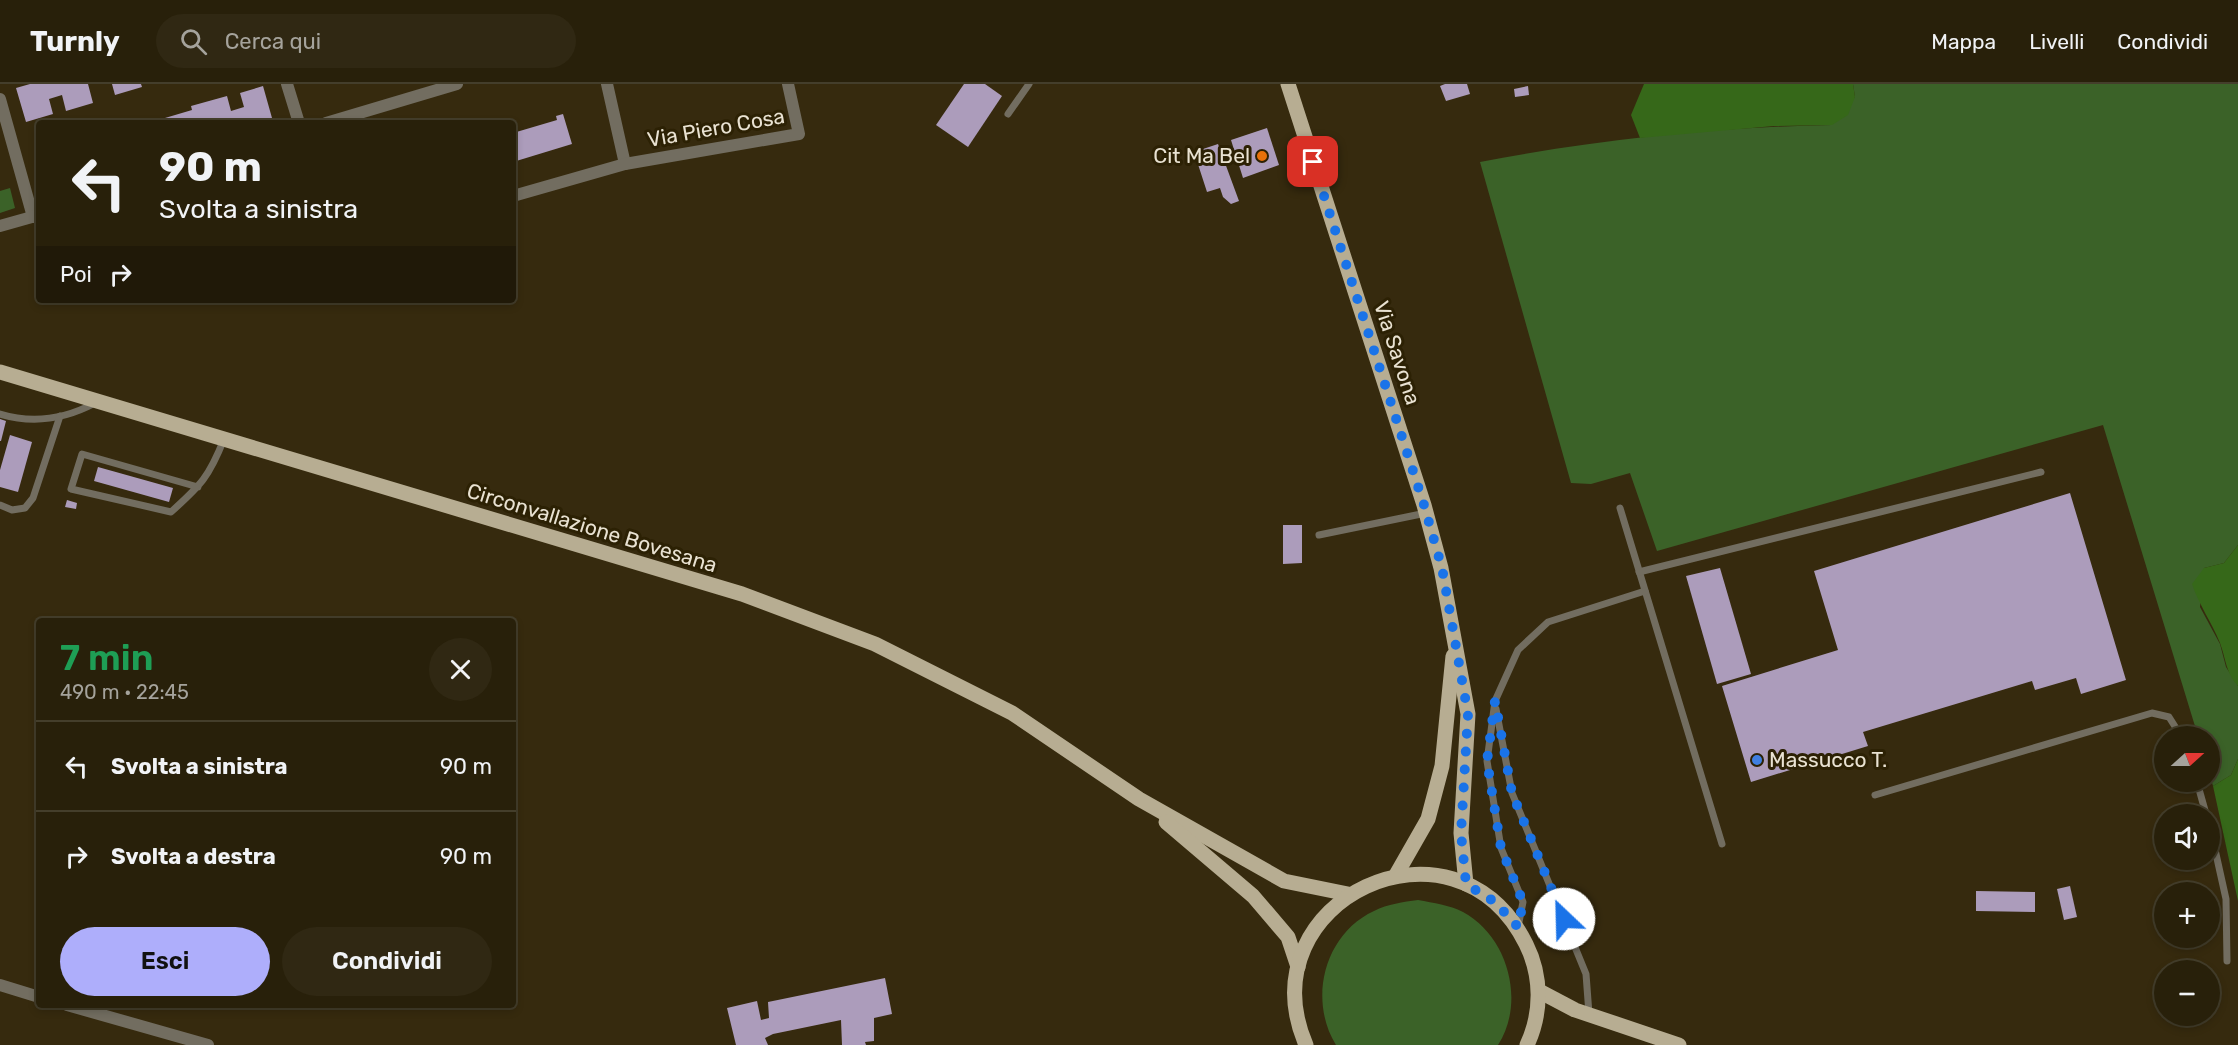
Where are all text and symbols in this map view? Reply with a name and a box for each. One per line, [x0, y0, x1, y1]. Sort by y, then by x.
search box [156, 14, 576, 68]
text: Turnly [30, 25, 120, 58]
icon: search [177, 25, 210, 58]
text: Cerca qui [225, 28, 321, 55]
text: Mappa [1931, 29, 1996, 54]
text: Livelli [2029, 29, 2084, 54]
text: Condividi [2117, 29, 2208, 54]
street label: Via Piero Cosa [645, 103, 787, 152]
pin [1287, 136, 1338, 187]
text: 90 m [159, 142, 262, 192]
place label: Cit Ma Bel [1153, 143, 1250, 168]
icon: left [60, 144, 138, 222]
icon: arrive [1296, 145, 1329, 178]
marker: Cit Ma Bel [1255, 149, 1269, 163]
text: Svolta a sinistra [159, 193, 358, 225]
icon: right [104, 258, 137, 291]
text: Poi [60, 261, 92, 288]
street label: Via Savona [1369, 298, 1426, 408]
street label: Circonvallazione Bovesana [464, 478, 720, 578]
text: 7 min [60, 636, 153, 679]
button: close [429, 638, 492, 701]
text: 490 m · 22:45 [60, 680, 189, 704]
north arrow [2154, 726, 2220, 792]
map controls [2154, 726, 2220, 1026]
place label: Massucco T. [1769, 747, 1887, 772]
icon: left [60, 750, 93, 783]
text: Svolta a sinistra [111, 753, 288, 780]
text: 90 m [440, 753, 492, 780]
marker: Massucco T. [1750, 753, 1764, 767]
button: sound [2154, 804, 2220, 870]
icon: right [60, 840, 93, 873]
text: Svolta a destra [111, 843, 276, 870]
text: 90 m [440, 843, 492, 870]
button: + [2154, 882, 2220, 948]
position arrow [1532, 887, 1596, 951]
button: Esci [60, 927, 270, 996]
button: Condividi [282, 927, 492, 996]
button: − [2154, 960, 2220, 1026]

